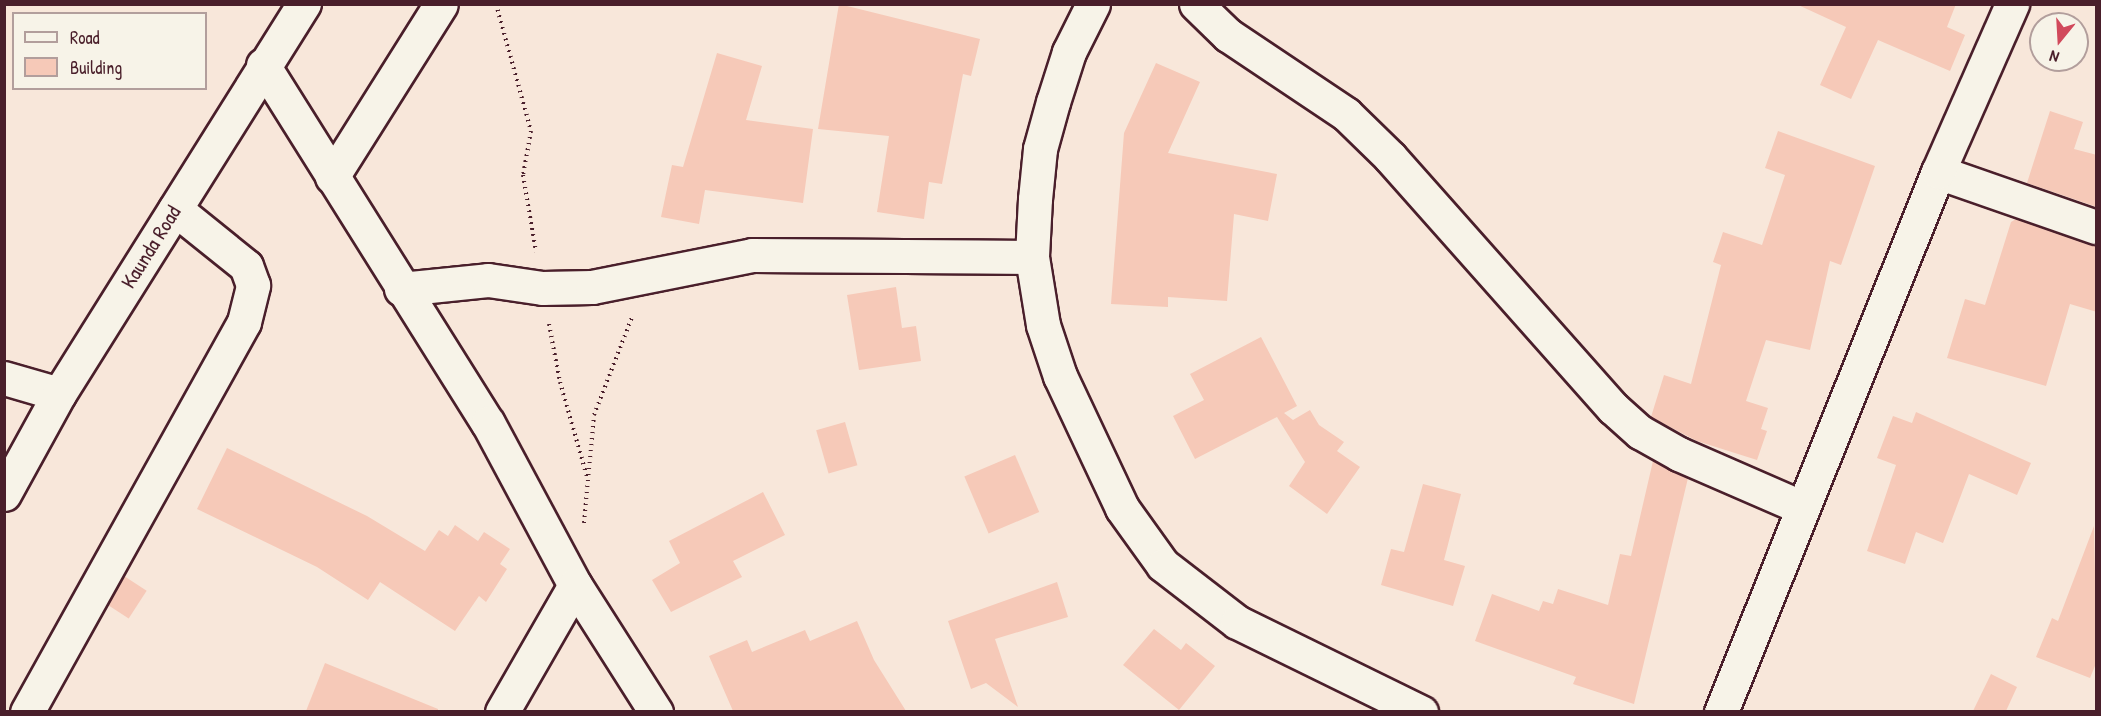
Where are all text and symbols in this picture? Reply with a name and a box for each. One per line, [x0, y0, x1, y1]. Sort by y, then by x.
legend [12, 12, 207, 90]
north arrow [2029, 12, 2089, 72]
text: Road [70, 25, 100, 50]
text: N [2047, 45, 2062, 69]
text: Building [70, 55, 122, 80]
street label: Kaunda Road [116, 201, 186, 293]

